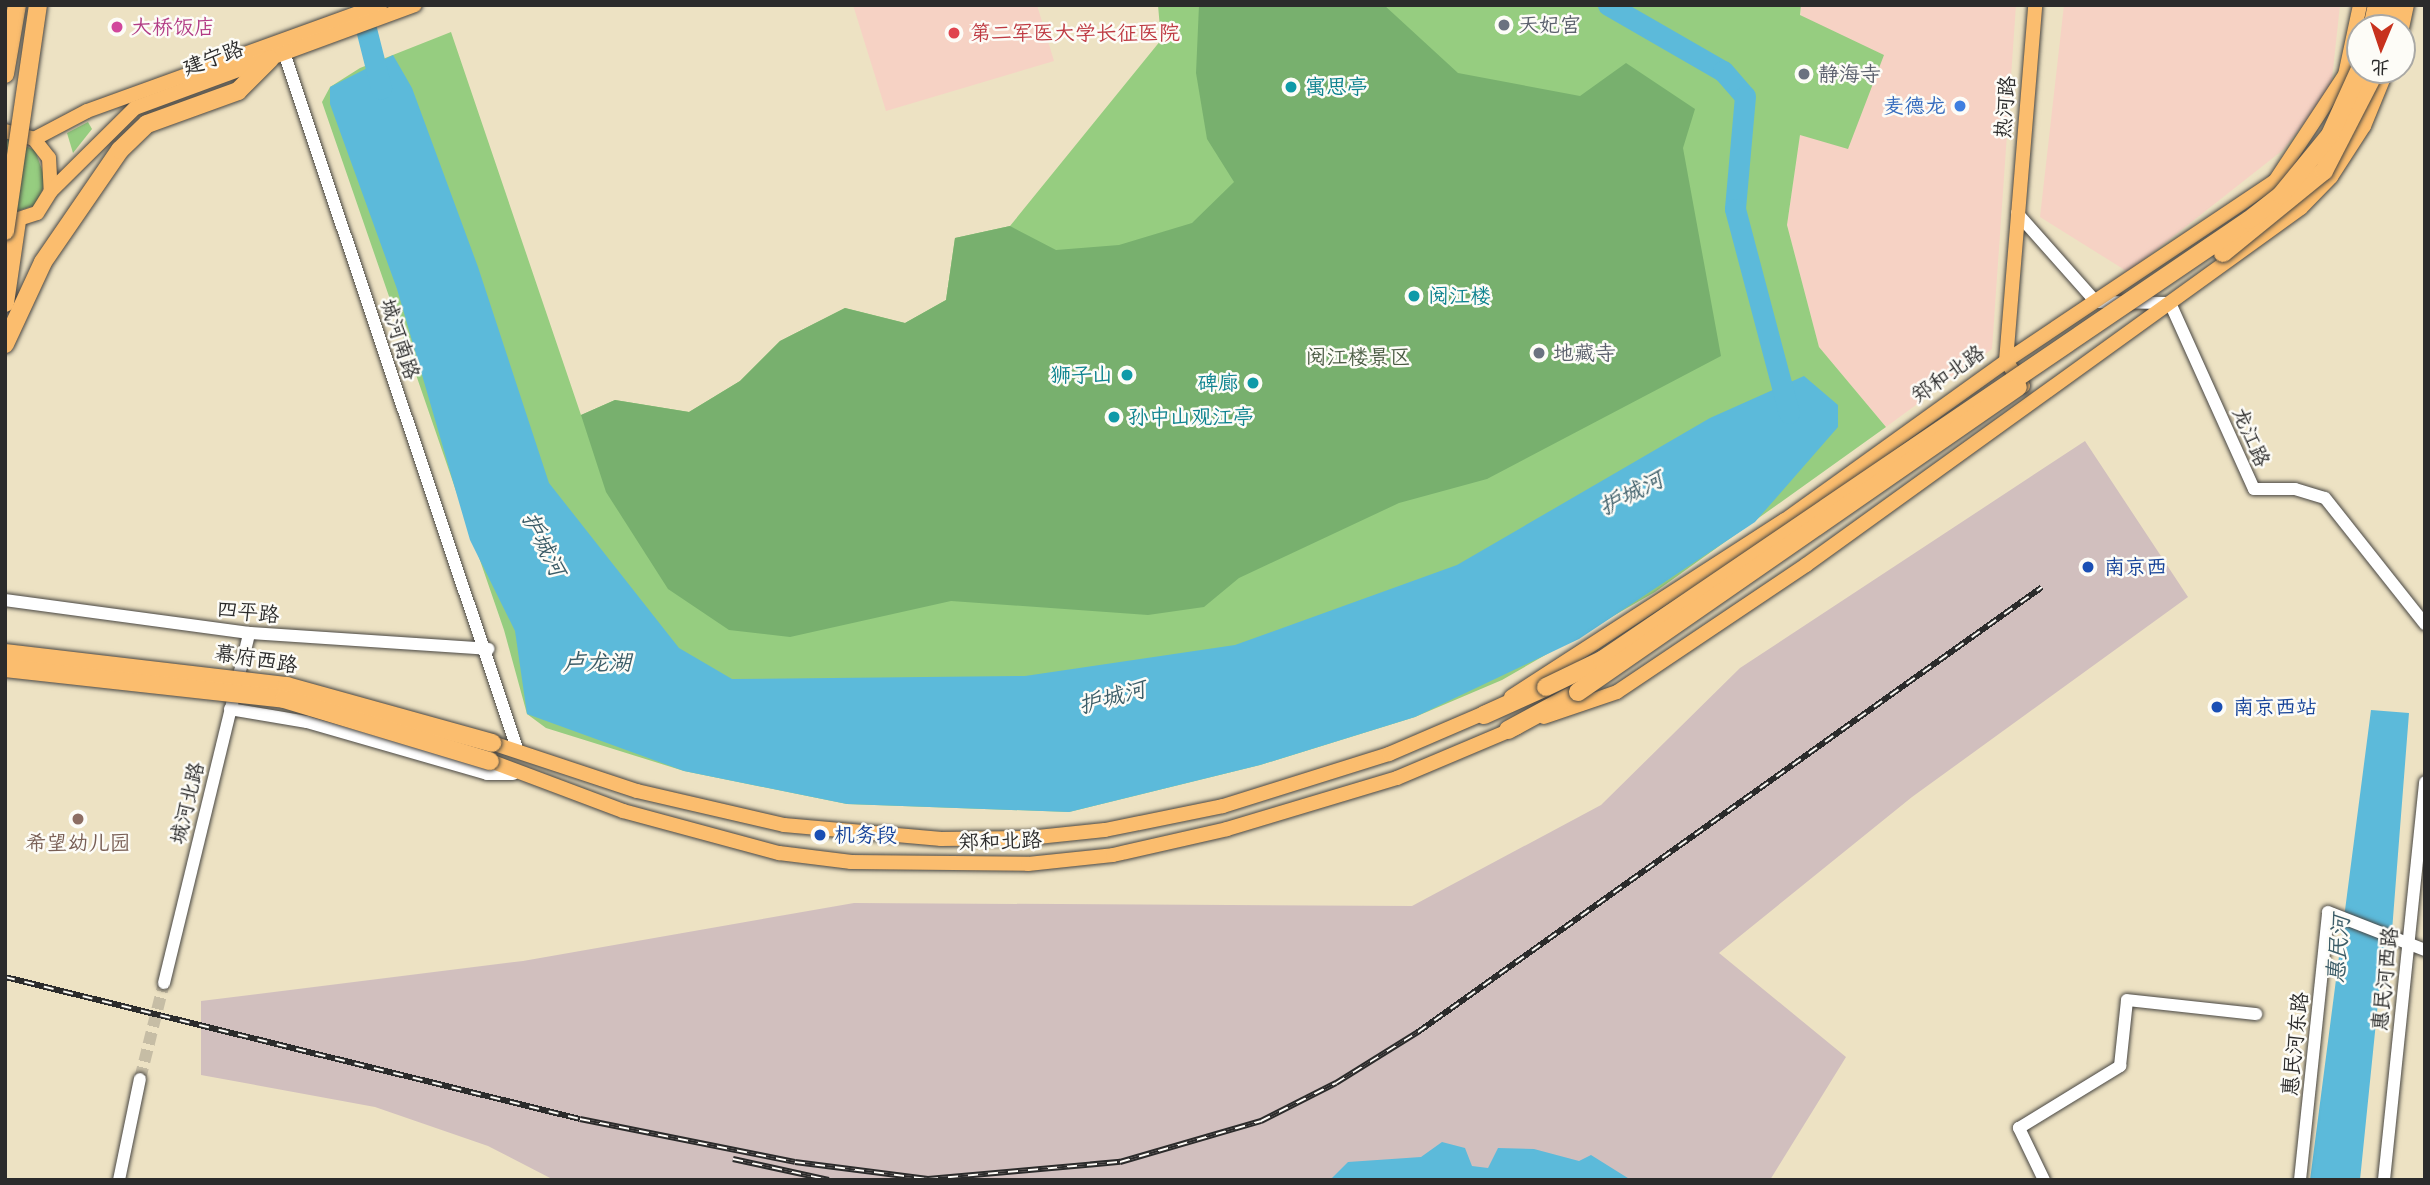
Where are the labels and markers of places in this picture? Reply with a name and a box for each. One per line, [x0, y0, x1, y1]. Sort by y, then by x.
place label: 天妃宫 [1518, 12, 1581, 38]
place label: 大桥饭店 [131, 14, 215, 40]
marker: 天妃宫 [1496, 17, 1512, 33]
marker: 大桥饭店 [109, 19, 125, 35]
place label: 第二军医大学长征医院 [970, 20, 1180, 46]
marker: 第二军医大学长征医院 [944, 23, 964, 43]
place label: 静海寺 [1818, 61, 1881, 87]
marker: 静海寺 [1796, 66, 1812, 82]
place label: 寓思亭 [1305, 74, 1368, 100]
marker: 寓思亭 [1283, 79, 1299, 95]
place label: 麦德龙 [1883, 93, 1946, 119]
marker: 麦德龙 [1952, 98, 1968, 114]
place label: 阅江楼 [1428, 283, 1491, 309]
marker: 阅江楼 [1406, 288, 1422, 304]
place label: 地藏寺 [1553, 340, 1616, 366]
marker: 地藏寺 [1531, 345, 1547, 361]
place label: 狮子山 [1050, 362, 1113, 388]
marker: 狮子山 [1119, 367, 1135, 383]
place label: 碑廊 [1197, 370, 1239, 396]
marker: 碑廊 [1245, 375, 1261, 391]
place label: 孙中山观江亭 [1128, 404, 1254, 430]
marker: 孙中山观江亭 [1106, 409, 1122, 425]
place label: 南京西 [2104, 554, 2167, 580]
marker: 南京西 [2078, 557, 2098, 577]
place label: 南京西站 [2233, 694, 2317, 720]
marker: 南京西站 [2207, 697, 2227, 717]
marker: 希望幼儿园 [70, 811, 86, 827]
place label: 机务段 [834, 822, 897, 848]
marker: 机务段 [812, 827, 828, 843]
place label: 希望幼儿园 [26, 830, 130, 856]

